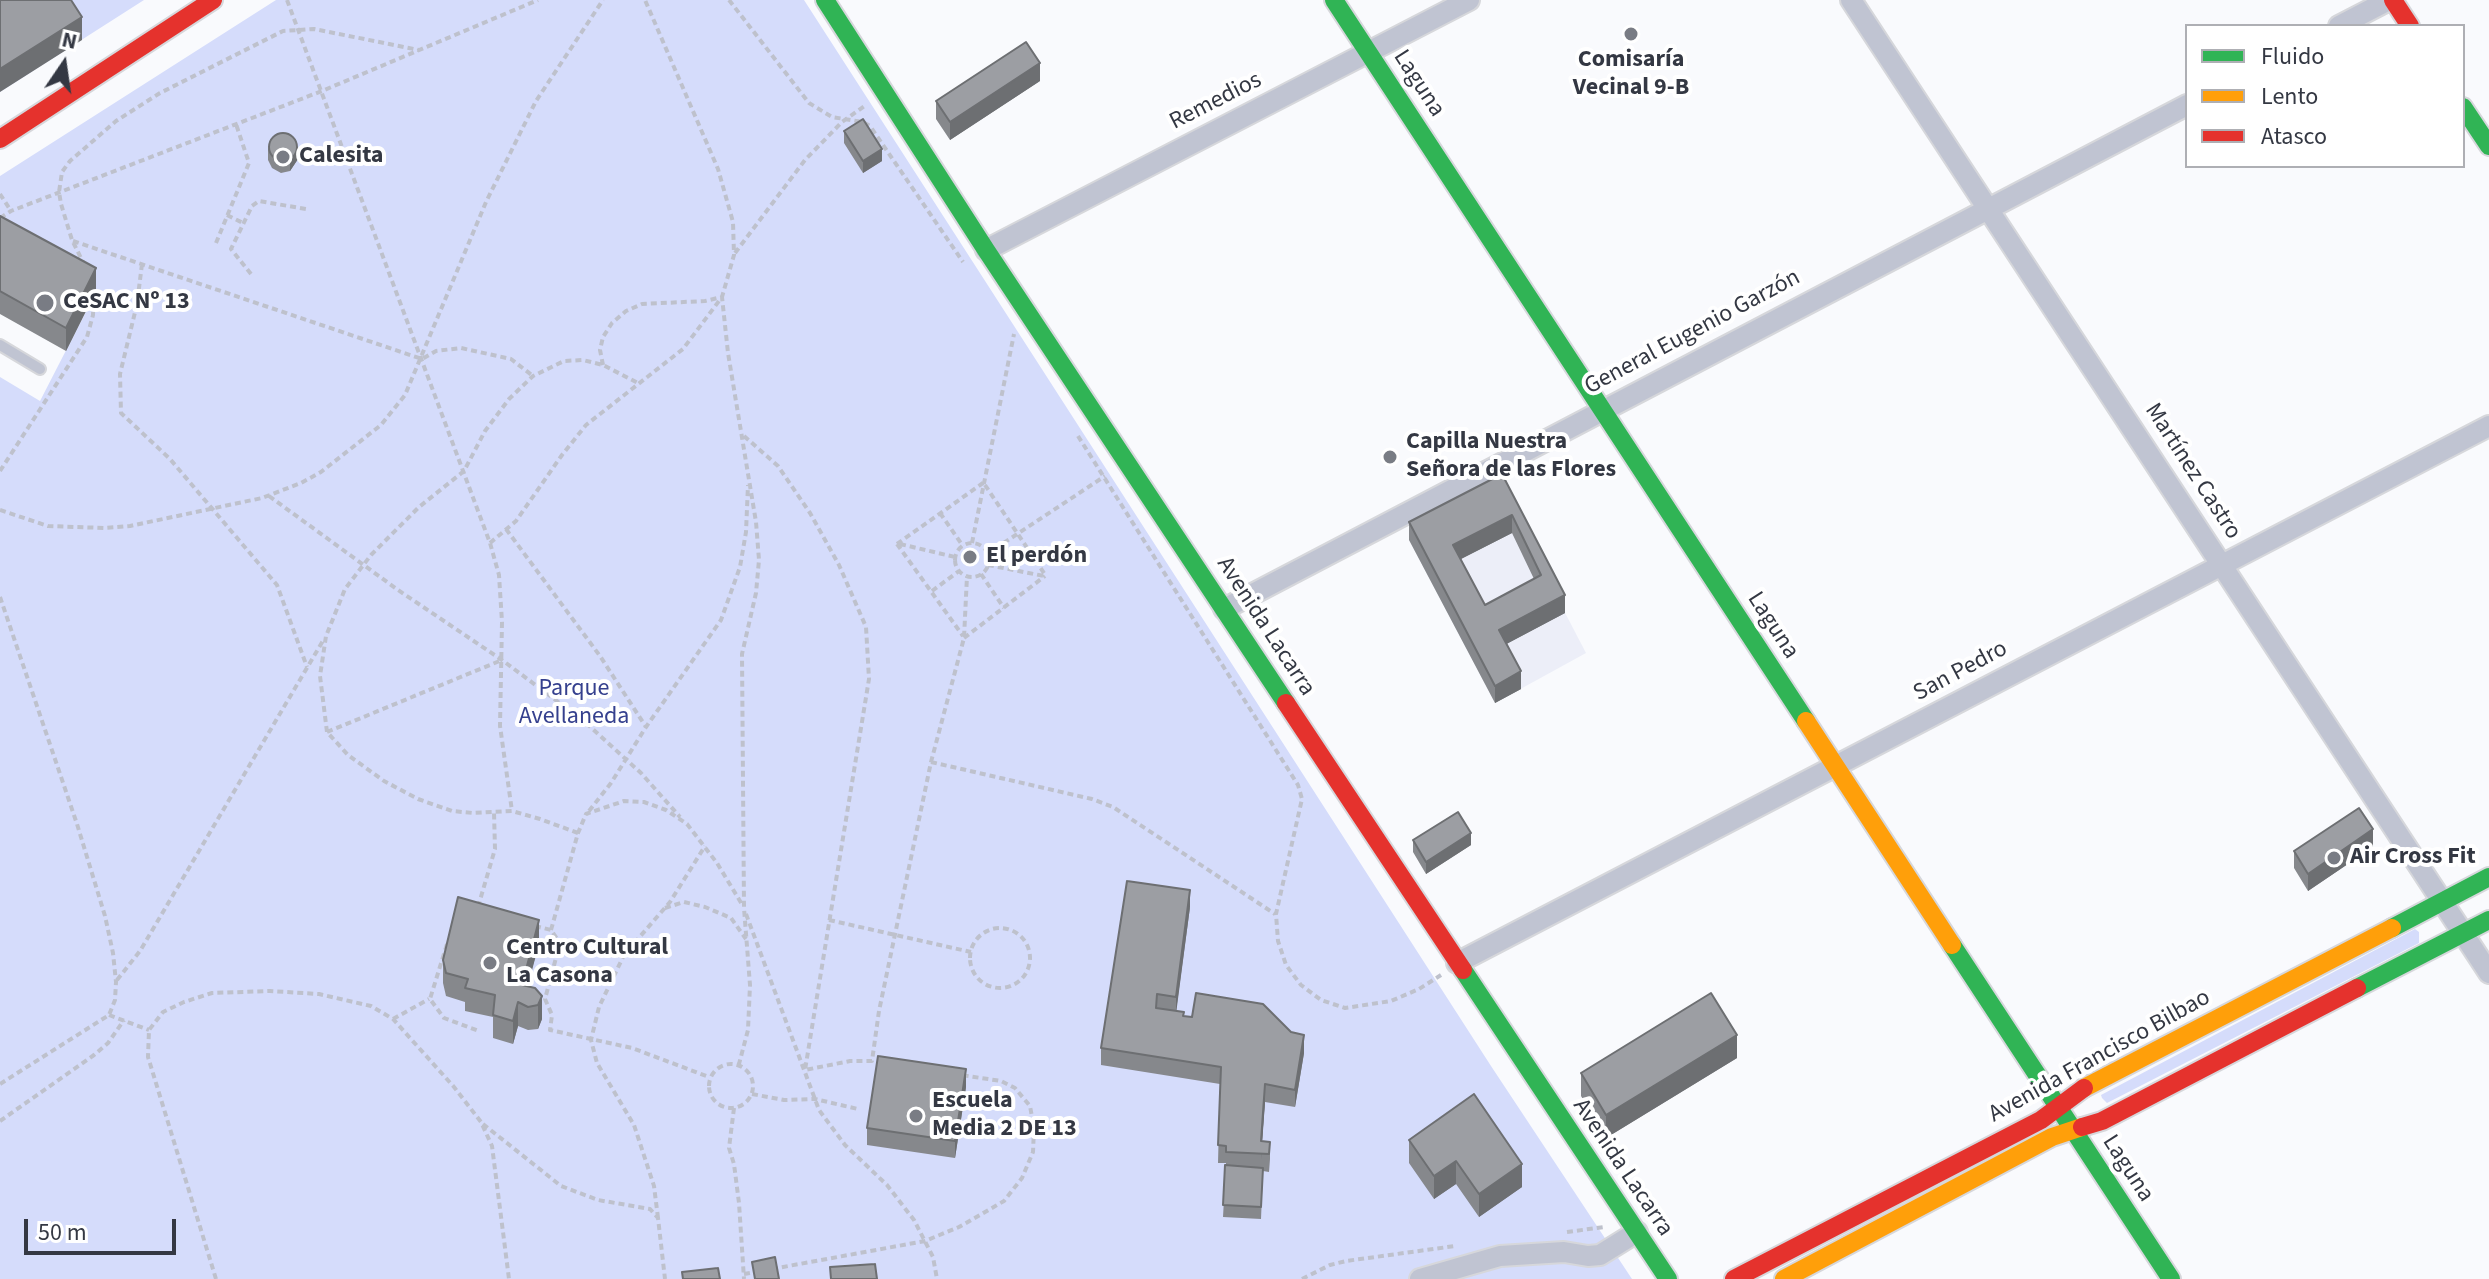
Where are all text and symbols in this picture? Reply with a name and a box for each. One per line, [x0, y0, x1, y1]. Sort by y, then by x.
text: N [59, 23, 80, 58]
north arrow [24, 24, 104, 104]
legend [2185, 24, 2465, 168]
marker: Comisaría Vecinal 9-B [1622, 25, 1640, 43]
text: Fluido [2261, 39, 2324, 74]
street label: Laguna [1386, 45, 1450, 123]
place label: Comisaría Vecinal 9-B [1573, 47, 1689, 103]
street label: Remedios [1165, 67, 1267, 137]
text: Lento [2261, 79, 2318, 114]
text: Atasco [2261, 119, 2327, 154]
place label: Calesita [299, 143, 384, 171]
marker: Calesita [274, 148, 292, 166]
street label: General Eugenio Garzón [1580, 264, 1806, 402]
place label: CeSAC Nº 13 [63, 289, 190, 317]
marker: CeSAC Nº 13 [34, 292, 56, 314]
street label: Martínez Castro [2137, 399, 2247, 545]
place label: Capilla Nuestra Señora de las Flores [1406, 429, 1616, 485]
marker: Capilla Nuestra Señora de las Flores [1381, 448, 1399, 466]
place label: El perdón [986, 543, 1087, 571]
marker: El perdón [961, 548, 979, 566]
street label: Avenida Lacarra [1209, 552, 1321, 702]
street label: Laguna [1740, 587, 1804, 665]
street label: San Pedro [1909, 635, 2013, 709]
park label: Parque Avellaneda [519, 676, 629, 732]
place label: Air Cross Fit [2350, 844, 2476, 872]
marker: Air Cross Fit [2325, 849, 2343, 867]
place label: Centro Cultural La Casona [506, 935, 668, 991]
marker: Centro Cultural La Casona [481, 954, 499, 972]
street label: Avenida Francisco Bilbao [1984, 984, 2216, 1130]
place label: Escuela Media 2 DE 13 [932, 1088, 1077, 1144]
street label: Avenida Lacarra [1565, 1094, 1679, 1242]
marker: Escuela Media 2 DE 13 [907, 1107, 925, 1125]
street label: Laguna [2095, 1130, 2159, 1208]
scale bar [28, 1203, 180, 1253]
text: 50 m [38, 1215, 87, 1250]

